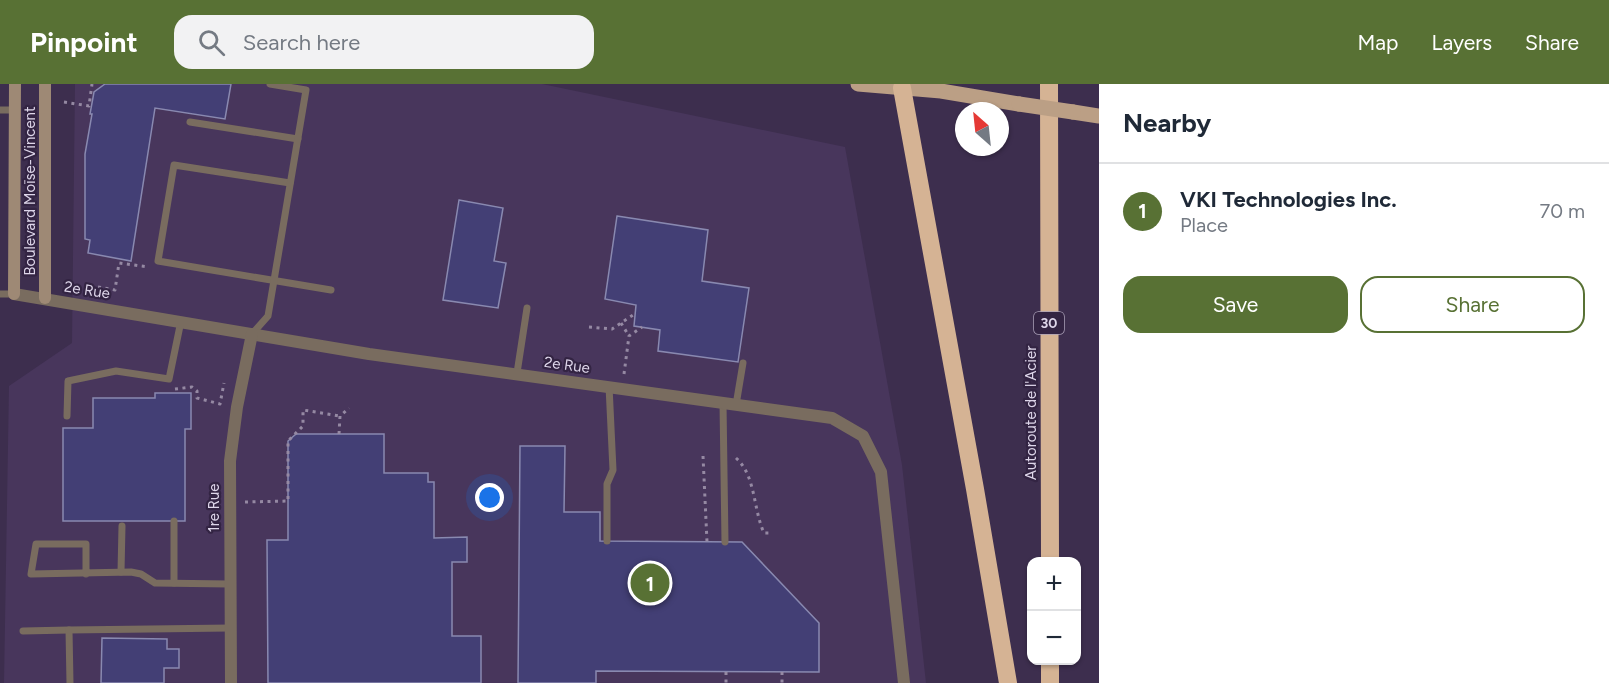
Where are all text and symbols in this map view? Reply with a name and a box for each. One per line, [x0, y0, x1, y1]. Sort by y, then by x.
search box [174, 15, 594, 69]
text: Pinpoint [30, 25, 138, 59]
icon: search [195, 26, 228, 59]
text: Search here [243, 29, 360, 56]
text: Map [1358, 30, 1398, 55]
text: Layers [1431, 30, 1492, 55]
text: Share [1525, 30, 1579, 55]
north arrow [955, 102, 1009, 156]
street label: Boulevard Moïse-Vincent [21, 106, 39, 276]
text: Nearby [1123, 107, 1211, 139]
text: VKI Technologies Inc. [1180, 186, 1397, 213]
text: 1 [1138, 199, 1147, 223]
text: 70 m [1539, 199, 1585, 223]
text: Place [1180, 213, 1228, 237]
button: Save [1123, 276, 1348, 333]
button: Share [1360, 276, 1585, 333]
street label: 2e Rue [63, 277, 111, 303]
road number: 30 [1034, 312, 1064, 334]
street label: Autoroute de l'Acier [1022, 346, 1040, 480]
street label: 2e Rue [543, 353, 591, 377]
street label: 1re Rue [205, 483, 223, 533]
your location [475, 483, 504, 512]
map controls [1027, 557, 1081, 665]
button: + [1027, 557, 1081, 611]
pin: 1 [630, 560, 670, 606]
button: − [1027, 611, 1081, 665]

